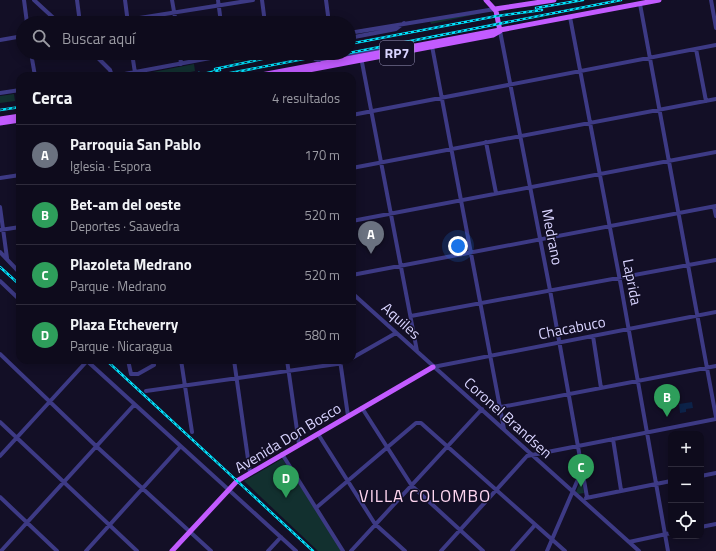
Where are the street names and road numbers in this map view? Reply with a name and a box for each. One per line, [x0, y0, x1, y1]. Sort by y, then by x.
road number: RP7 [380, 41, 414, 65]
street label: Medrano [536, 207, 569, 267]
street label: Laprida [617, 257, 648, 307]
street label: Aquiles [377, 297, 426, 345]
street label: Chacabuco [536, 310, 608, 345]
street label: Coronel Brandsen [459, 372, 558, 464]
street label: Avenida Don Bosco [232, 399, 344, 477]

